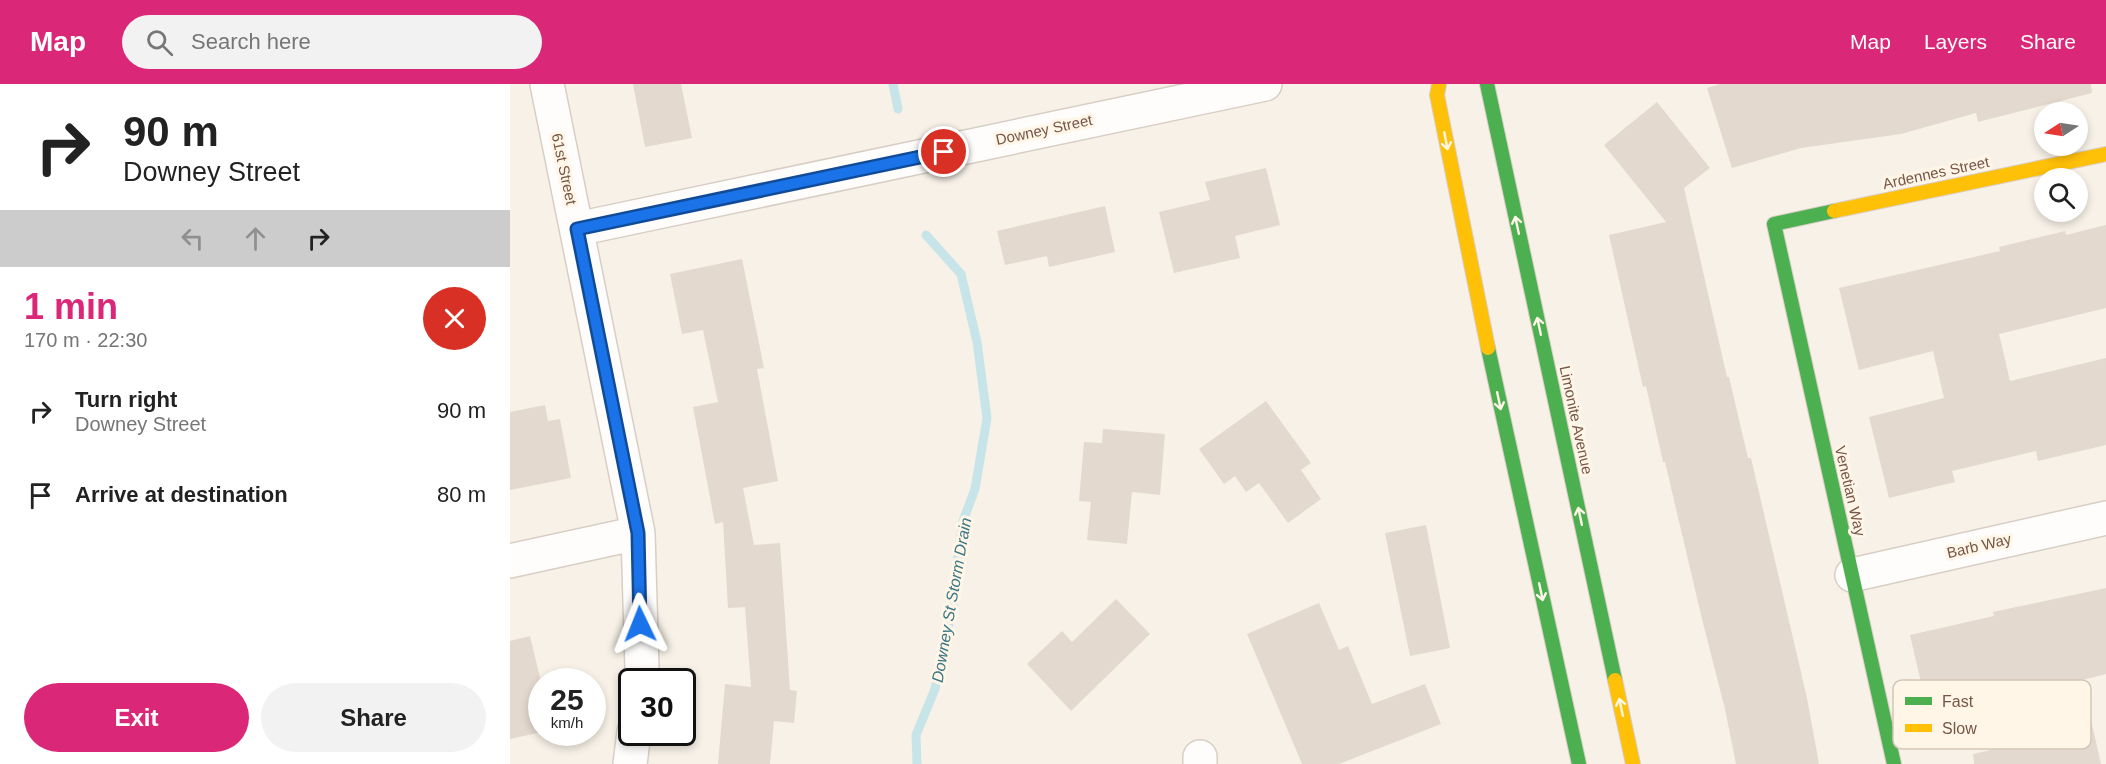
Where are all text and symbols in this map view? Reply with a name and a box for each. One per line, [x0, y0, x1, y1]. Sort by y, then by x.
search box [122, 15, 542, 69]
text: Map [30, 26, 86, 57]
icon: search [143, 26, 176, 59]
text: Search here [191, 29, 311, 54]
text: Map [1850, 30, 1891, 53]
text: Layers [1924, 30, 1987, 53]
text: Share [2020, 30, 2076, 53]
north arrow [2034, 102, 2088, 156]
map controls [2034, 102, 2088, 222]
icon: right [24, 108, 102, 186]
text: 90 m [123, 108, 219, 155]
street label: Downey Street [994, 111, 1095, 148]
pin [918, 126, 969, 177]
one-way arrow [1441, 131, 1452, 151]
street label: 61st Street [549, 132, 581, 207]
icon: arrive [927, 135, 960, 168]
street label: Ardennes Street [1881, 153, 1991, 192]
text: Downey Street [123, 157, 300, 187]
button: search [2034, 168, 2088, 222]
one-way arrow [1511, 216, 1522, 235]
icon: left [176, 222, 209, 255]
icon: ahead [239, 222, 272, 255]
icon: right [302, 222, 335, 255]
text: 1 min [24, 286, 118, 327]
button: close [423, 287, 486, 350]
one-way arrow [1532, 316, 1544, 335]
text: 170 m · 22:30 [24, 329, 147, 351]
street label: Limonite Avenue [1557, 364, 1596, 476]
text: Turn right [75, 387, 177, 412]
one-way arrow [1494, 391, 1506, 410]
icon: right [24, 395, 57, 428]
text: 90 m [437, 398, 486, 423]
text: Downey Street [75, 413, 206, 435]
street label: Venetian Way [1832, 444, 1869, 538]
icon: arrive [24, 479, 57, 512]
text: Arrive at destination [75, 482, 288, 507]
text: 80 m [437, 482, 486, 507]
one-way arrow [1574, 507, 1585, 526]
water label: Downey St Storm Drain [929, 516, 974, 684]
street label: Barb Way [1945, 530, 2013, 561]
one-way arrow [1536, 581, 1547, 601]
position arrow [608, 592, 672, 656]
speed limit sign: 30 [618, 668, 696, 746]
legend [1893, 680, 2091, 749]
button: Exit [24, 683, 249, 752]
button: Share [261, 683, 486, 752]
text: 25 [550, 683, 584, 716]
text: Fast [1942, 693, 1974, 710]
one-way arrow [1615, 698, 1626, 717]
text: km/h [551, 714, 583, 731]
text: Slow [1942, 720, 1977, 737]

